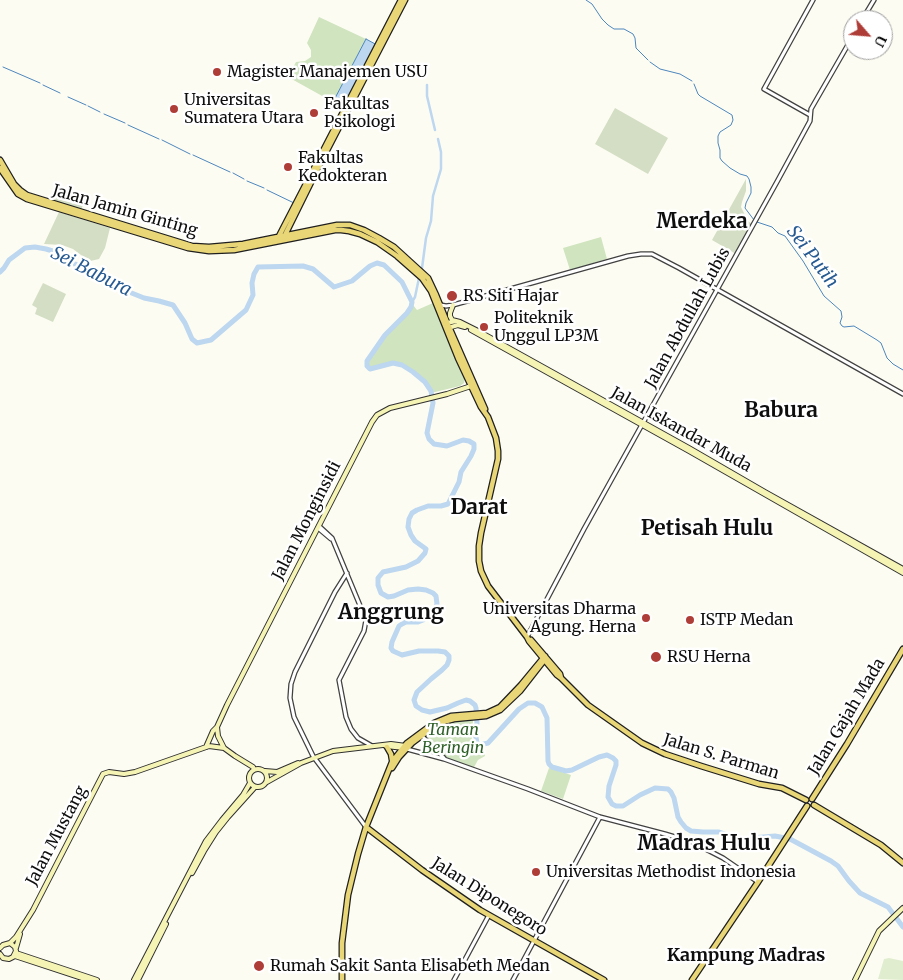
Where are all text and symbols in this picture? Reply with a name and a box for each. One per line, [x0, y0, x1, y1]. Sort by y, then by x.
north arrow [843, 10, 893, 60]
text: U [870, 33, 891, 50]
place label: Magister Manajemen USU [227, 62, 428, 82]
marker: Magister Manajemen USU [211, 66, 223, 78]
place label: Universitas Sumatera Utara [184, 90, 303, 128]
place label: Fakultas Psikologi [324, 94, 395, 132]
marker: Universitas Sumatera Utara [168, 103, 180, 115]
marker: Fakultas Psikologi [308, 107, 320, 119]
place label: Fakultas Kedokteran [298, 148, 387, 186]
marker: Fakultas Kedokteran [282, 161, 294, 173]
street label: Jalan Jamin Ginting [50, 181, 200, 241]
district label: Merdeka [656, 209, 748, 235]
water label: Sei Putih [782, 222, 842, 292]
water label: Sei Babura [47, 242, 135, 302]
street label: Jalan Abdullah Lubis [641, 244, 735, 392]
place label: RS Siti Hajar [463, 286, 559, 306]
marker: RS Siti Hajar [445, 289, 459, 303]
place label: Politeknik Unggul LP3M [494, 308, 599, 346]
marker: Politeknik Unggul LP3M [478, 321, 490, 333]
street label: Jalan Iskandar Muda [607, 383, 755, 477]
district label: Babura [744, 398, 818, 424]
street label: Jalan Monginsidi [269, 458, 345, 584]
district label: Darat [450, 495, 508, 521]
district label: Petisah Hulu [641, 516, 773, 542]
place label: Universitas Dharma Agung. Herna [483, 599, 636, 637]
district label: Anggrung [338, 600, 444, 626]
place label: ISTP Medan [700, 610, 793, 630]
marker: Universitas Dharma Agung. Herna [640, 612, 652, 624]
marker: ISTP Medan [684, 614, 696, 626]
place label: RSU Herna [667, 647, 751, 667]
marker: RSU Herna [649, 650, 663, 664]
street label: Jalan Gajah Mada [805, 655, 889, 779]
park label: Taman Beringin [422, 720, 484, 758]
street label: Jalan S. Parman [661, 730, 781, 784]
street label: Jalan Mustang [23, 783, 91, 889]
district label: Madras Hulu [637, 831, 771, 857]
street label: Jalan Diponegoro [428, 854, 550, 940]
place label: Universitas Methodist Indonesia [546, 862, 796, 882]
marker: Universitas Methodist Indonesia [530, 866, 542, 878]
district label: Kampung Madras [667, 945, 825, 967]
place label: Rumah Sakit Santa Elisabeth Medan [270, 956, 550, 976]
marker: Rumah Sakit Santa Elisabeth Medan [252, 959, 266, 973]

